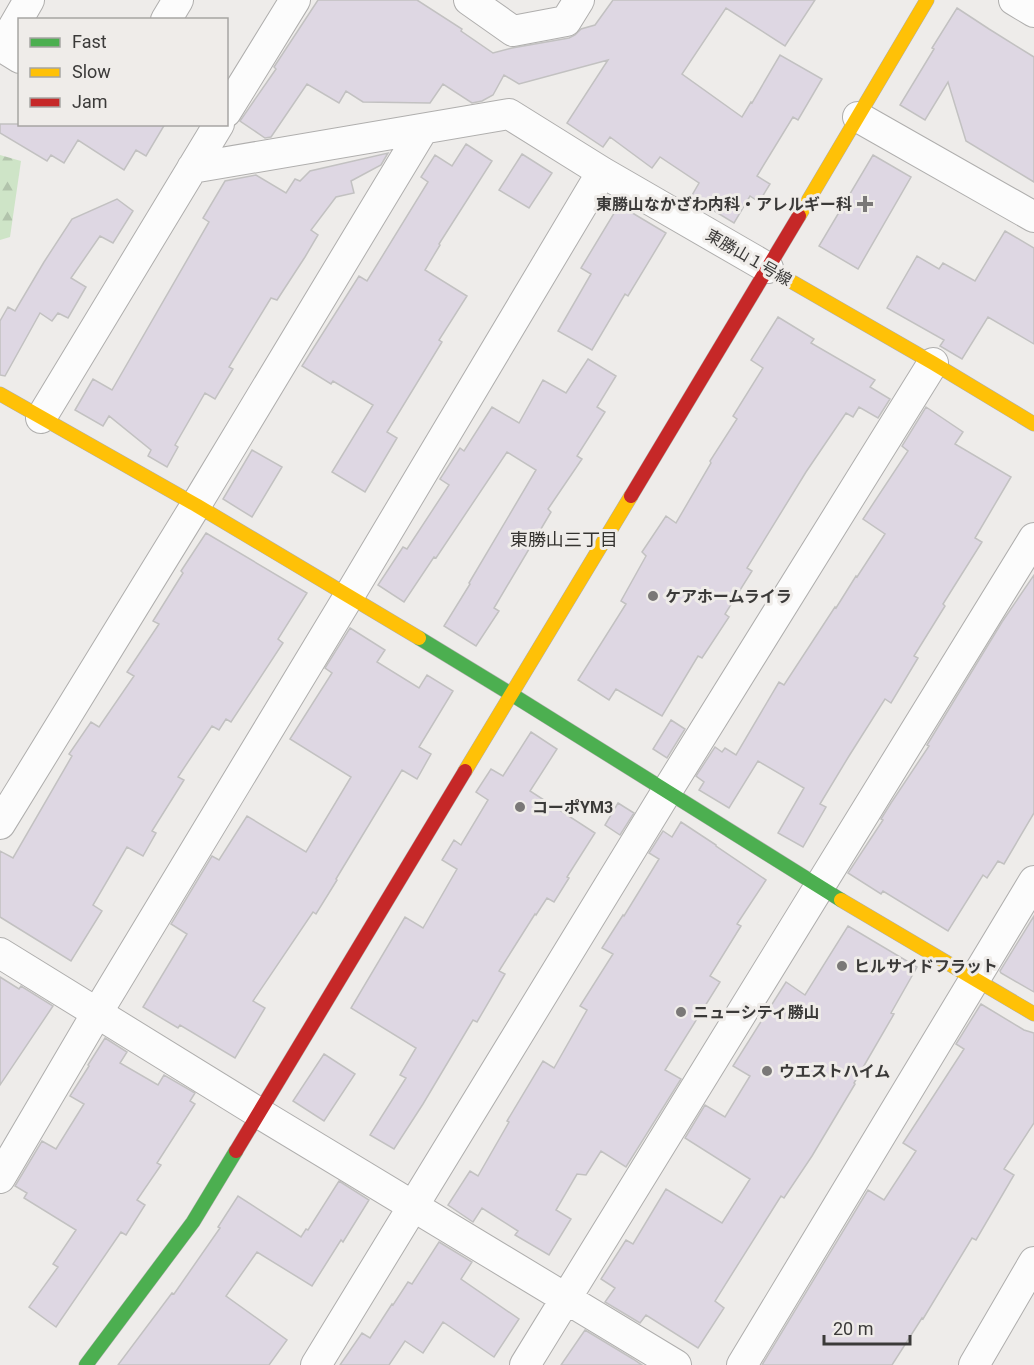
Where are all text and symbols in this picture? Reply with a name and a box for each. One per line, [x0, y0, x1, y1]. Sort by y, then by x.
legend [18, 18, 228, 126]
text: Fast [72, 31, 107, 52]
text: Slow [72, 61, 111, 82]
text: Jam [72, 91, 108, 112]
place label: 東勝山なかざわ内科・アレルギー科 [596, 195, 852, 214]
marker: 東勝山なかざわ内科・アレルギー科 [856, 195, 874, 213]
street label: 東勝山１号線 [702, 225, 795, 290]
district label: 東勝山三丁目 [510, 529, 618, 550]
place label: ケアホームライラ [665, 587, 792, 606]
marker: ケアホームライラ [646, 589, 660, 603]
place label: コーポYM3 [532, 798, 613, 817]
marker: コーポYM3 [513, 800, 527, 814]
place label: ヒルサイドフラット [854, 957, 998, 976]
marker: ヒルサイドフラット [835, 959, 849, 973]
place label: ニューシティ勝山 [693, 1003, 820, 1022]
marker: ニューシティ勝山 [674, 1005, 688, 1019]
place label: ウエストハイム [779, 1062, 890, 1081]
marker: ウエストハイム [760, 1064, 774, 1078]
scale bar [824, 1308, 910, 1346]
text: 20 m [833, 1318, 873, 1339]

